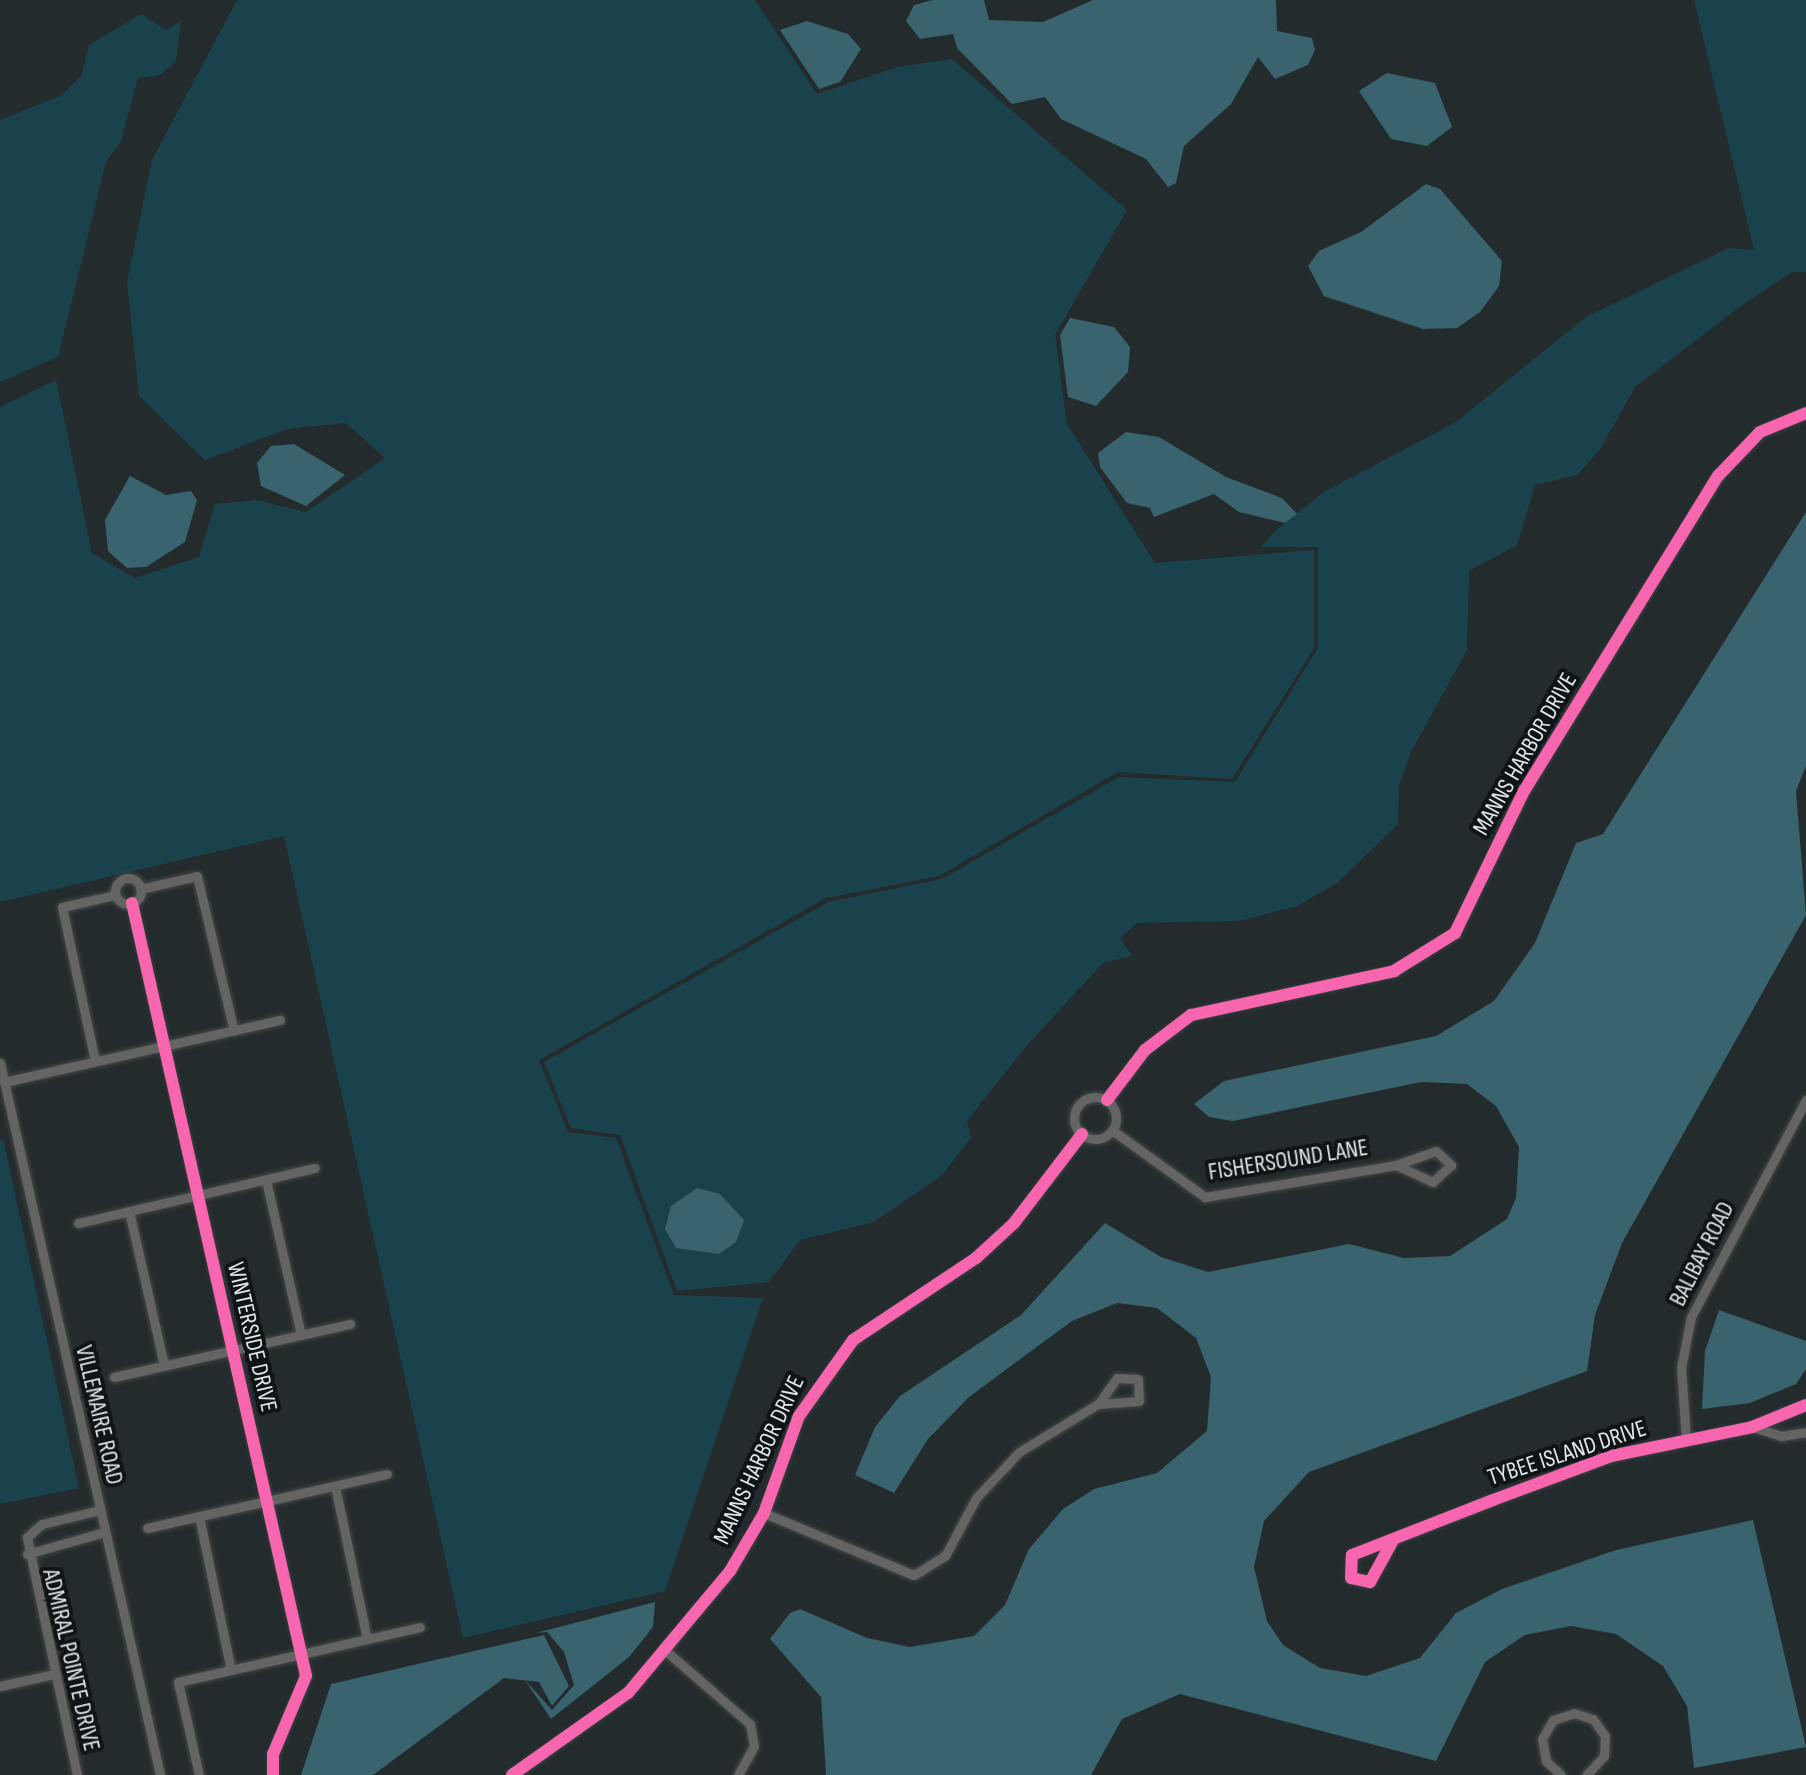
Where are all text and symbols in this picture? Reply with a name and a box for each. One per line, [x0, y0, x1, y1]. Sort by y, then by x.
street label: MANNS HARBOR DRIVE [1467, 668, 1583, 840]
street label: FISHERSOUND LANE [1206, 1133, 1370, 1187]
street label: BALIBAY ROAD [1664, 1197, 1740, 1311]
street label: WINTERSIDE DRIVE [221, 1259, 283, 1415]
street label: VILLEMAIRE ROAD [69, 1342, 129, 1488]
street label: MANNS HARBOR DRIVE [707, 1371, 811, 1549]
street label: TYBEE ISLAND DRIVE [1484, 1414, 1650, 1492]
street label: ADMIRAL POINTE DRIVE [36, 1566, 106, 1754]

